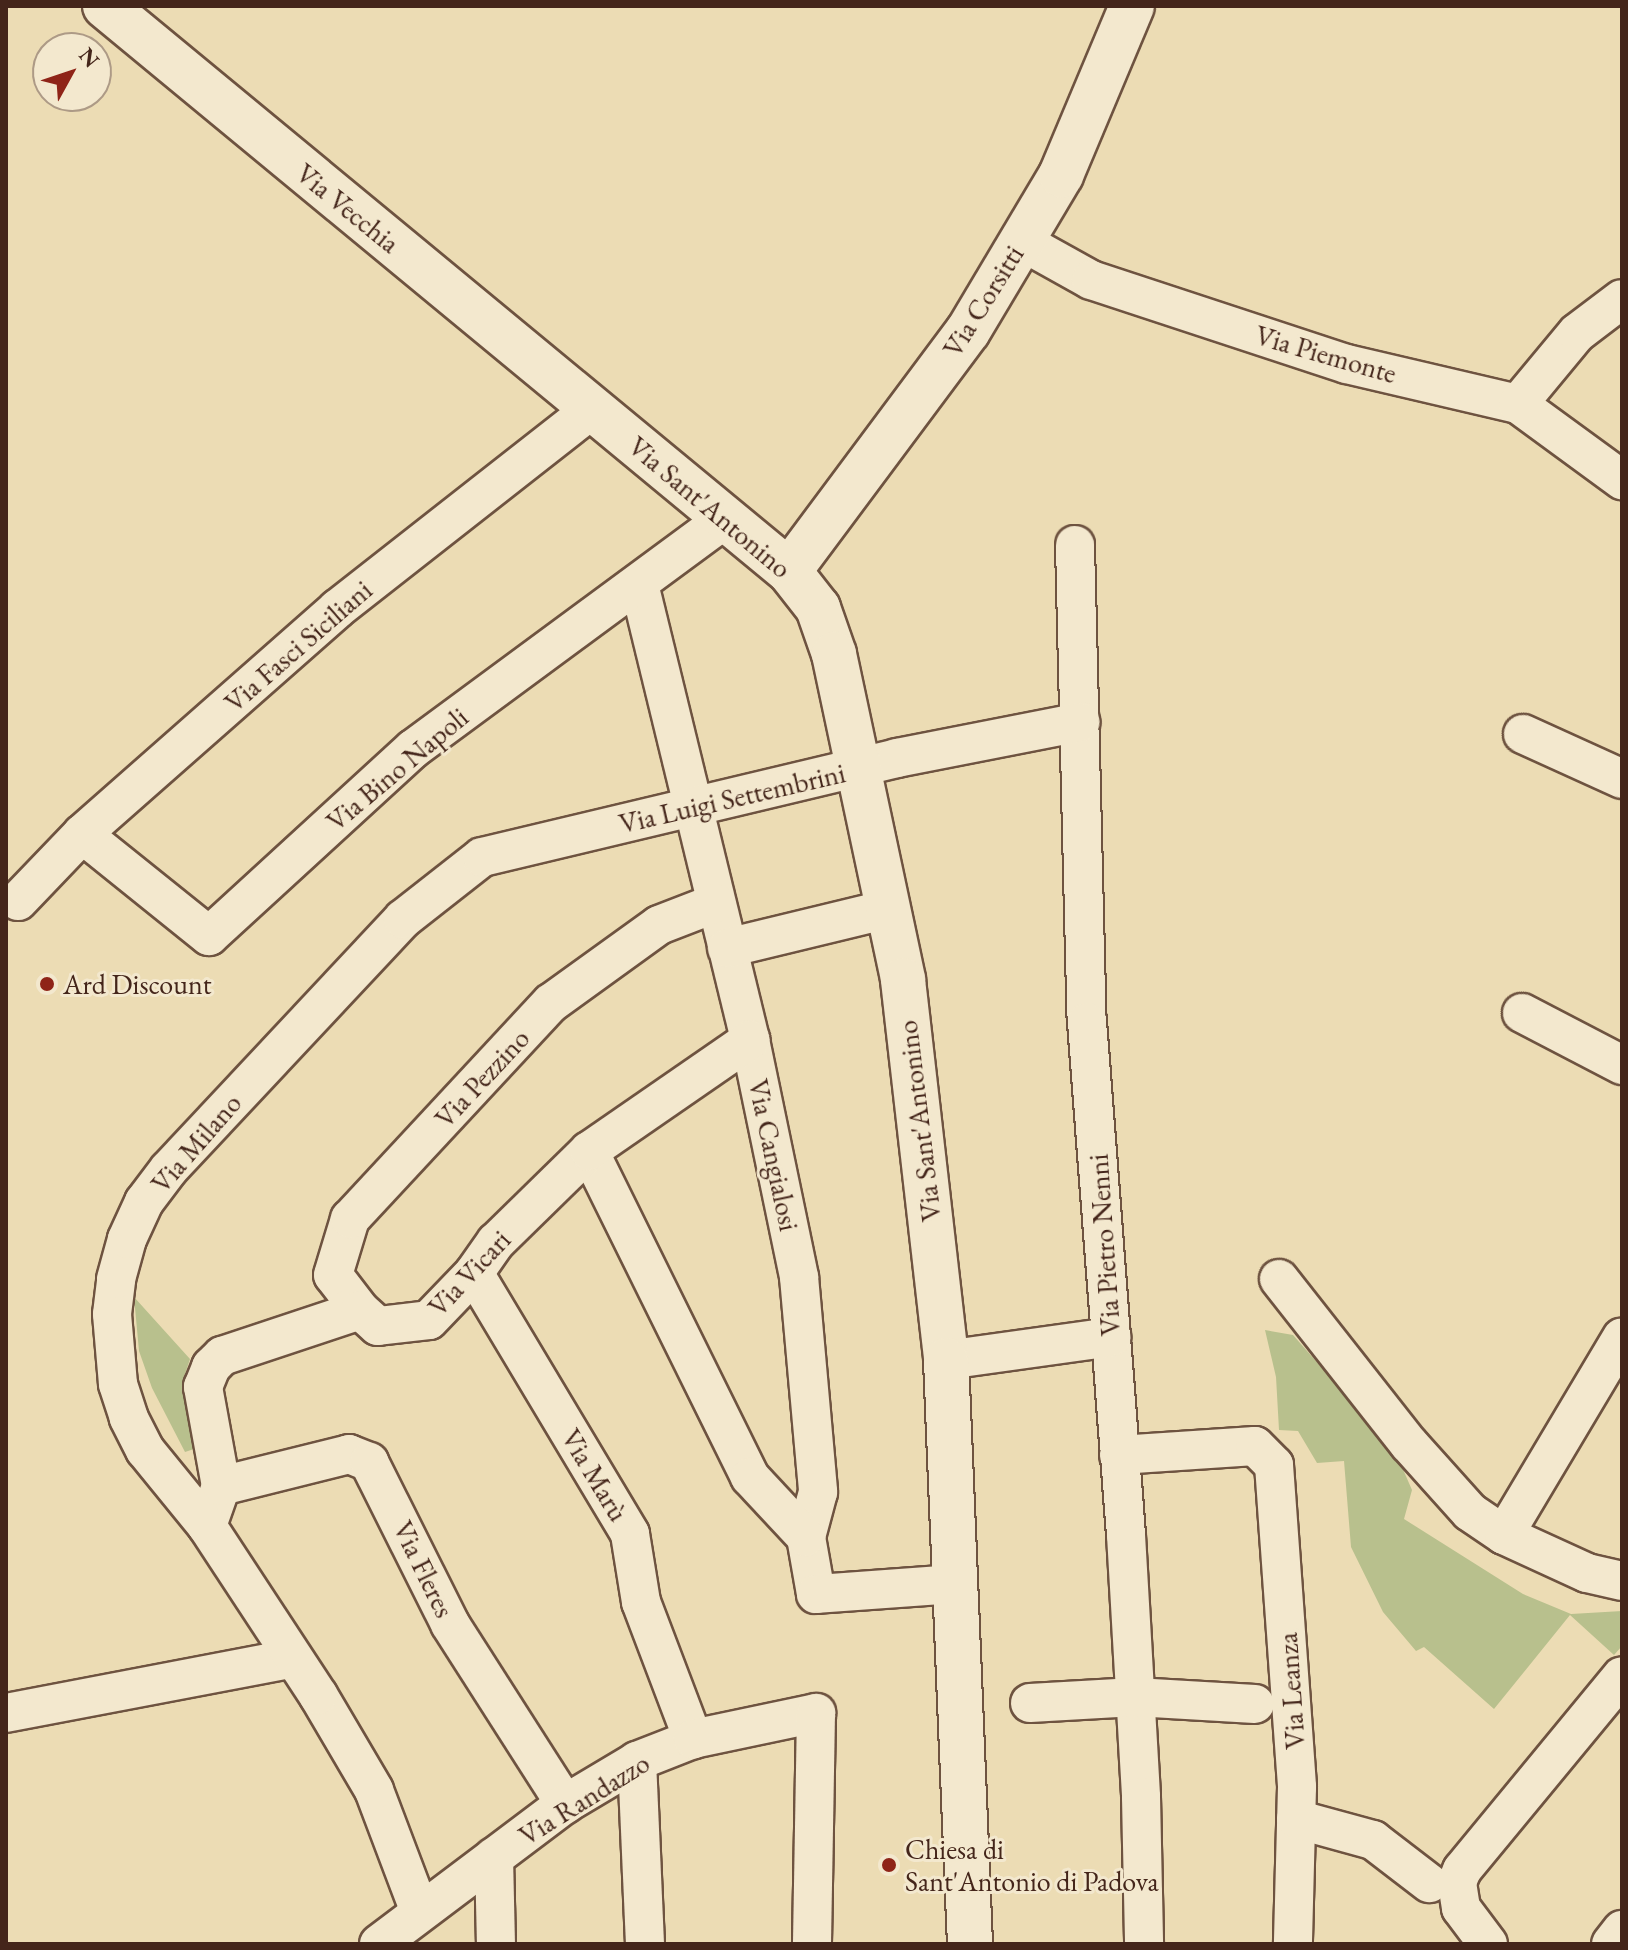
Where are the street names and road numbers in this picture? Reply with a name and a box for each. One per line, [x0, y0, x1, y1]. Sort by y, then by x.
street label: Via Vecchia [290, 156, 406, 260]
street label: Via Corsitti [936, 239, 1030, 363]
street label: Via Piemonte [1252, 318, 1400, 390]
street label: Via Sant'Antonino [622, 429, 798, 585]
street label: Via Fasci Siciliani [218, 573, 378, 719]
street label: Via Bino Napoli [319, 700, 475, 838]
street label: Via Luigi Settembrini [616, 756, 848, 840]
street label: Via Sant'Antonino [890, 1019, 948, 1223]
street label: Via Pezzino [428, 1021, 536, 1135]
street label: Via Cangialosi [742, 1076, 806, 1234]
street label: Via Milano [144, 1087, 248, 1199]
street label: Via Pietro Nenni [1081, 1153, 1127, 1337]
street label: Via Vicari [421, 1223, 517, 1323]
street label: Via Marù [554, 1423, 636, 1527]
street label: Via Fleres [386, 1515, 462, 1623]
street label: Via Leanza [1270, 1632, 1312, 1750]
street label: Via Randazzo [513, 1746, 655, 1852]

